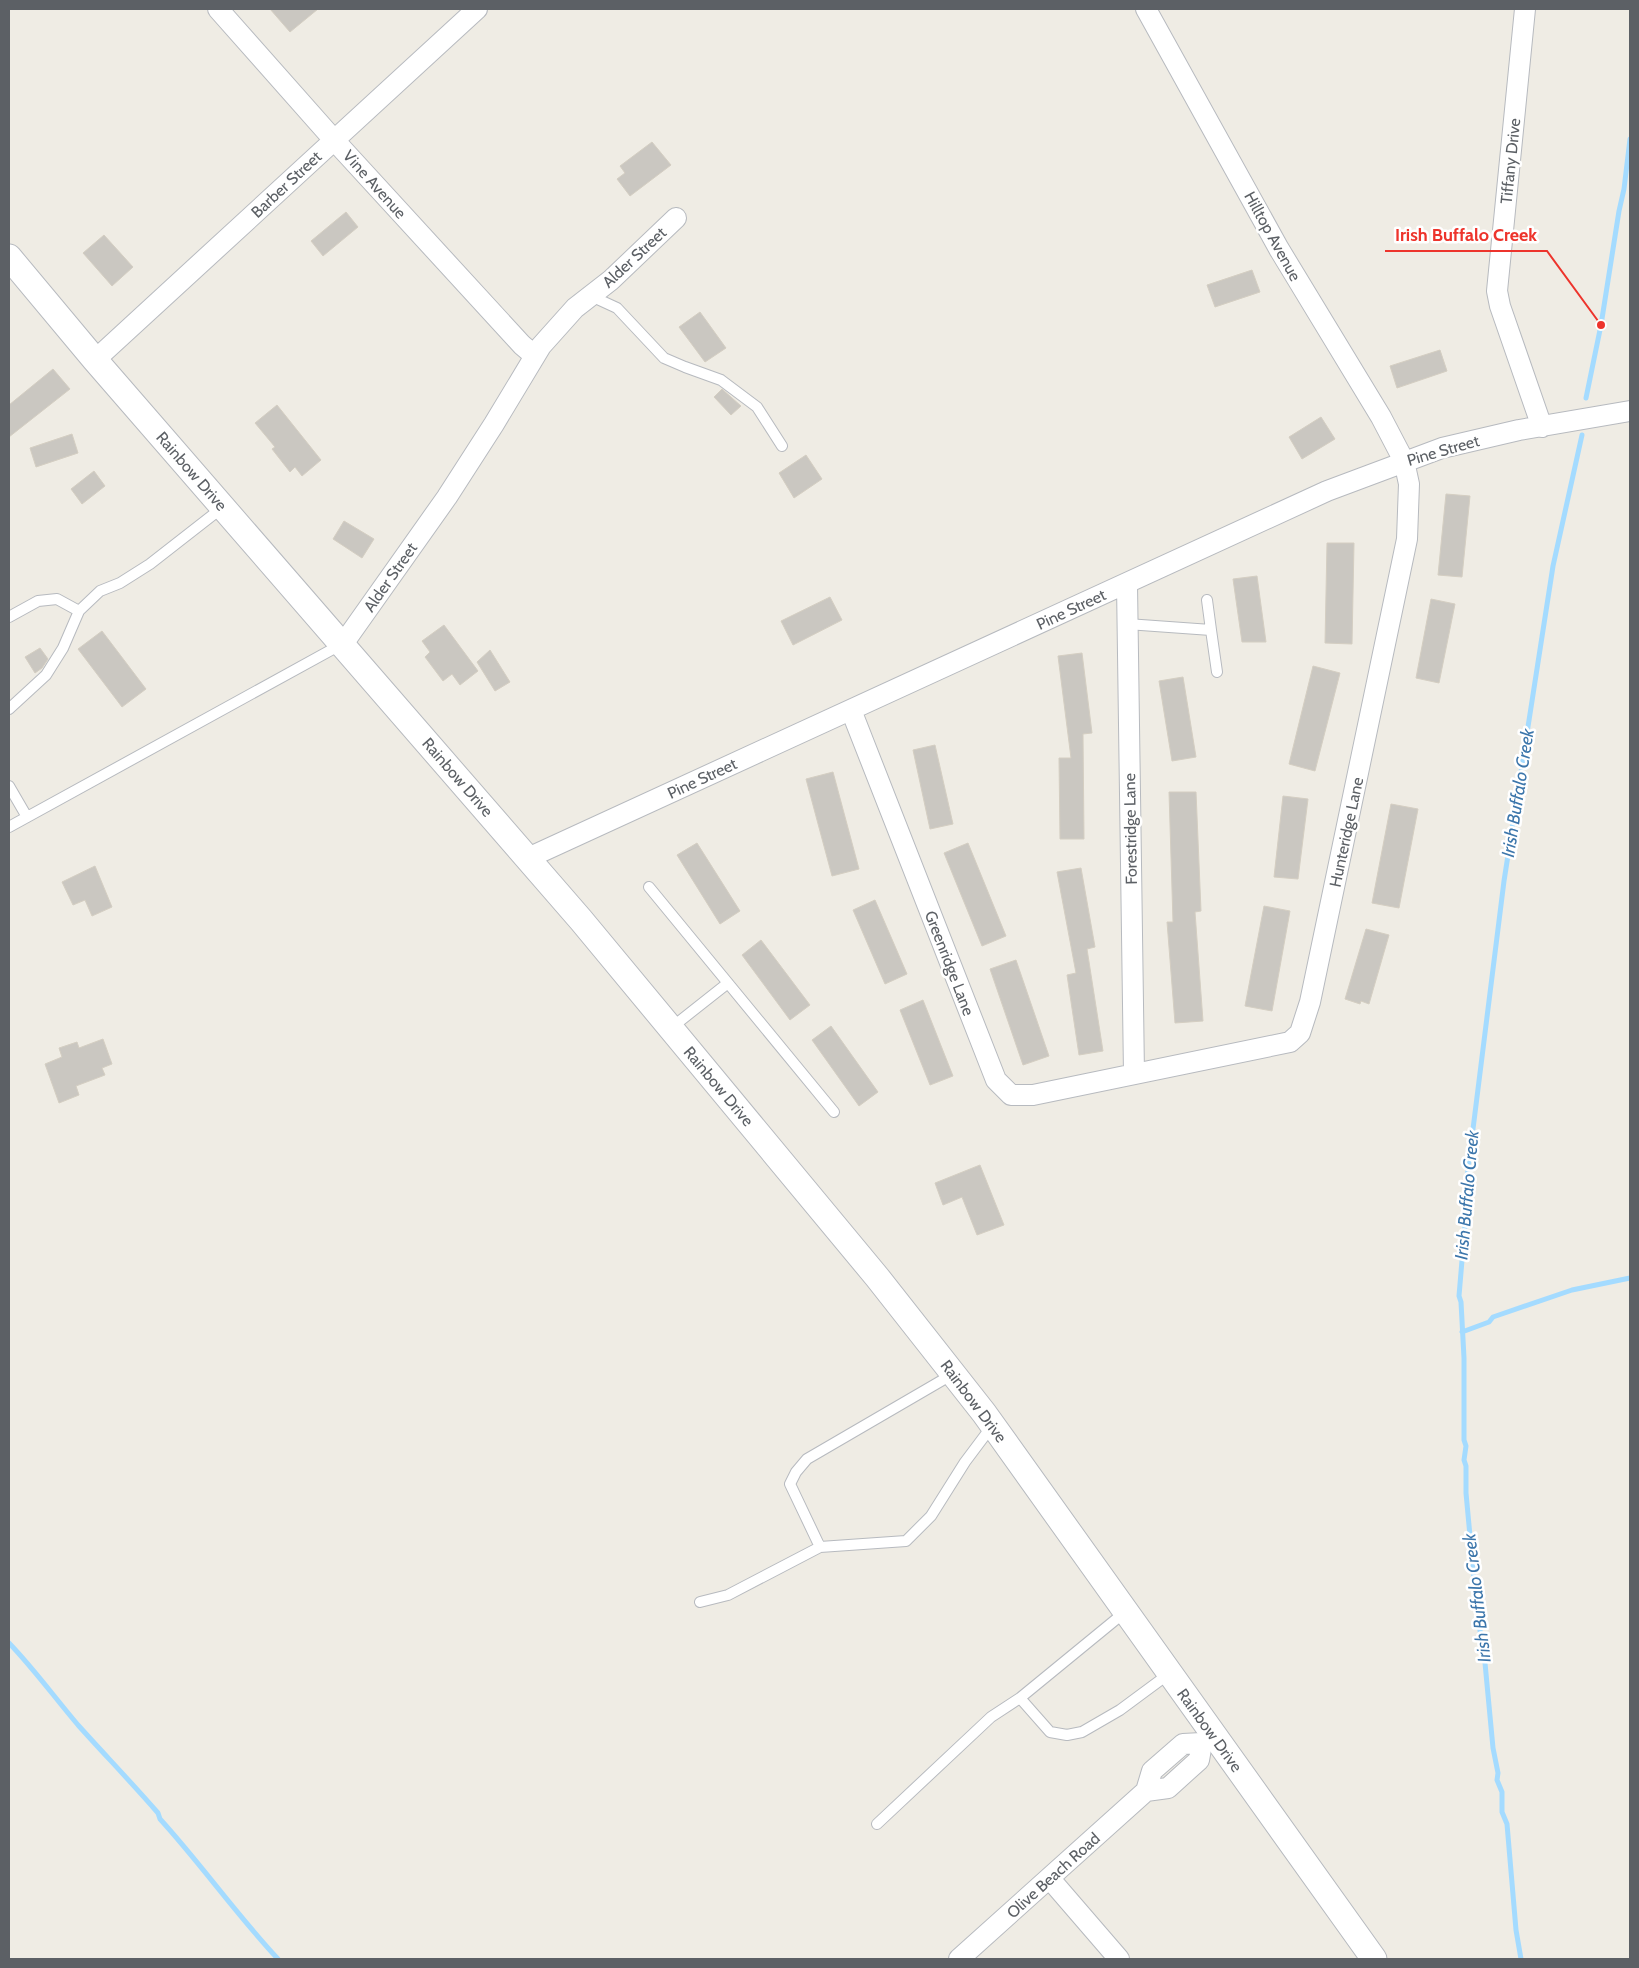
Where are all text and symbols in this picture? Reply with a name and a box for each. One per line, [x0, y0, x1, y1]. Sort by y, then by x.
street label: Tiffany Drive [1497, 117, 1524, 205]
street label: Vine Avenue [339, 146, 410, 222]
street label: Barber Street [247, 147, 326, 222]
street label: Hilltop Avenue [1240, 188, 1305, 284]
callout: Irish Buffalo Creek [1385, 218, 1547, 251]
street label: Alder Street [598, 223, 671, 292]
text: Irish Buffalo Creek [1395, 224, 1537, 246]
street label: Rainbow Drive [152, 428, 231, 515]
street label: Pine Street [1405, 431, 1482, 470]
street label: Alder Street [360, 538, 422, 616]
street label: Pine Street [1034, 585, 1109, 634]
water label: Irish Buffalo Creek [1497, 726, 1539, 859]
street label: Rainbow Drive [418, 734, 497, 821]
street label: Pine Street [665, 754, 740, 803]
street label: Forestridge Lane [1120, 773, 1141, 885]
street label: Hunteridge Lane [1326, 775, 1367, 889]
street label: Greenridge Lane [921, 908, 978, 1018]
street label: Rainbow Drive [680, 1043, 757, 1130]
water label: Irish Buffalo Creek [1450, 1128, 1484, 1261]
street label: Rainbow Drive [936, 1356, 1011, 1446]
water label: Irish Buffalo Creek [1458, 1531, 1496, 1664]
street label: Rainbow Drive [1173, 1685, 1246, 1776]
street label: Olive Beach Road [1003, 1829, 1104, 1922]

